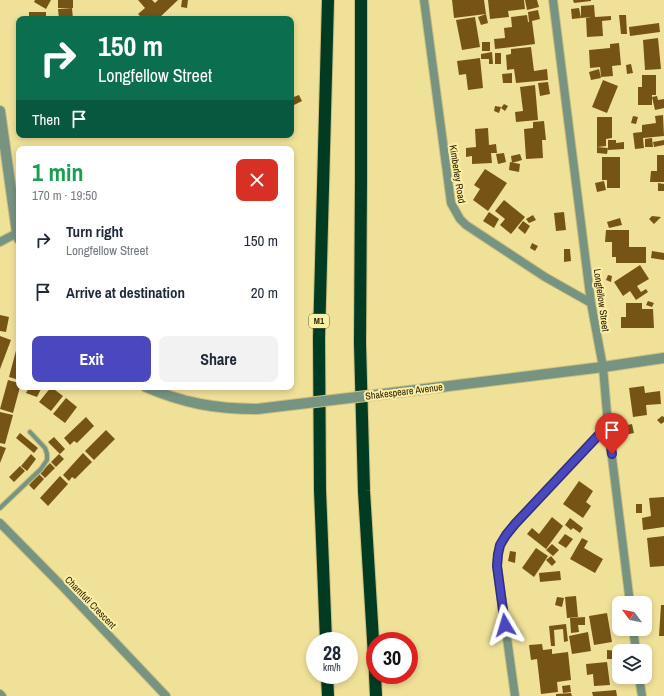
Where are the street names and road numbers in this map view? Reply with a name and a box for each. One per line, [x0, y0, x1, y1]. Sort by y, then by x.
street label: Kimberley Road [446, 144, 469, 204]
street label: Longfellow Street [591, 268, 612, 333]
road number: M1 [309, 314, 329, 328]
street label: Shakespeare Avenue [365, 380, 444, 403]
street label: Chamfuti Crescent [62, 573, 120, 632]

